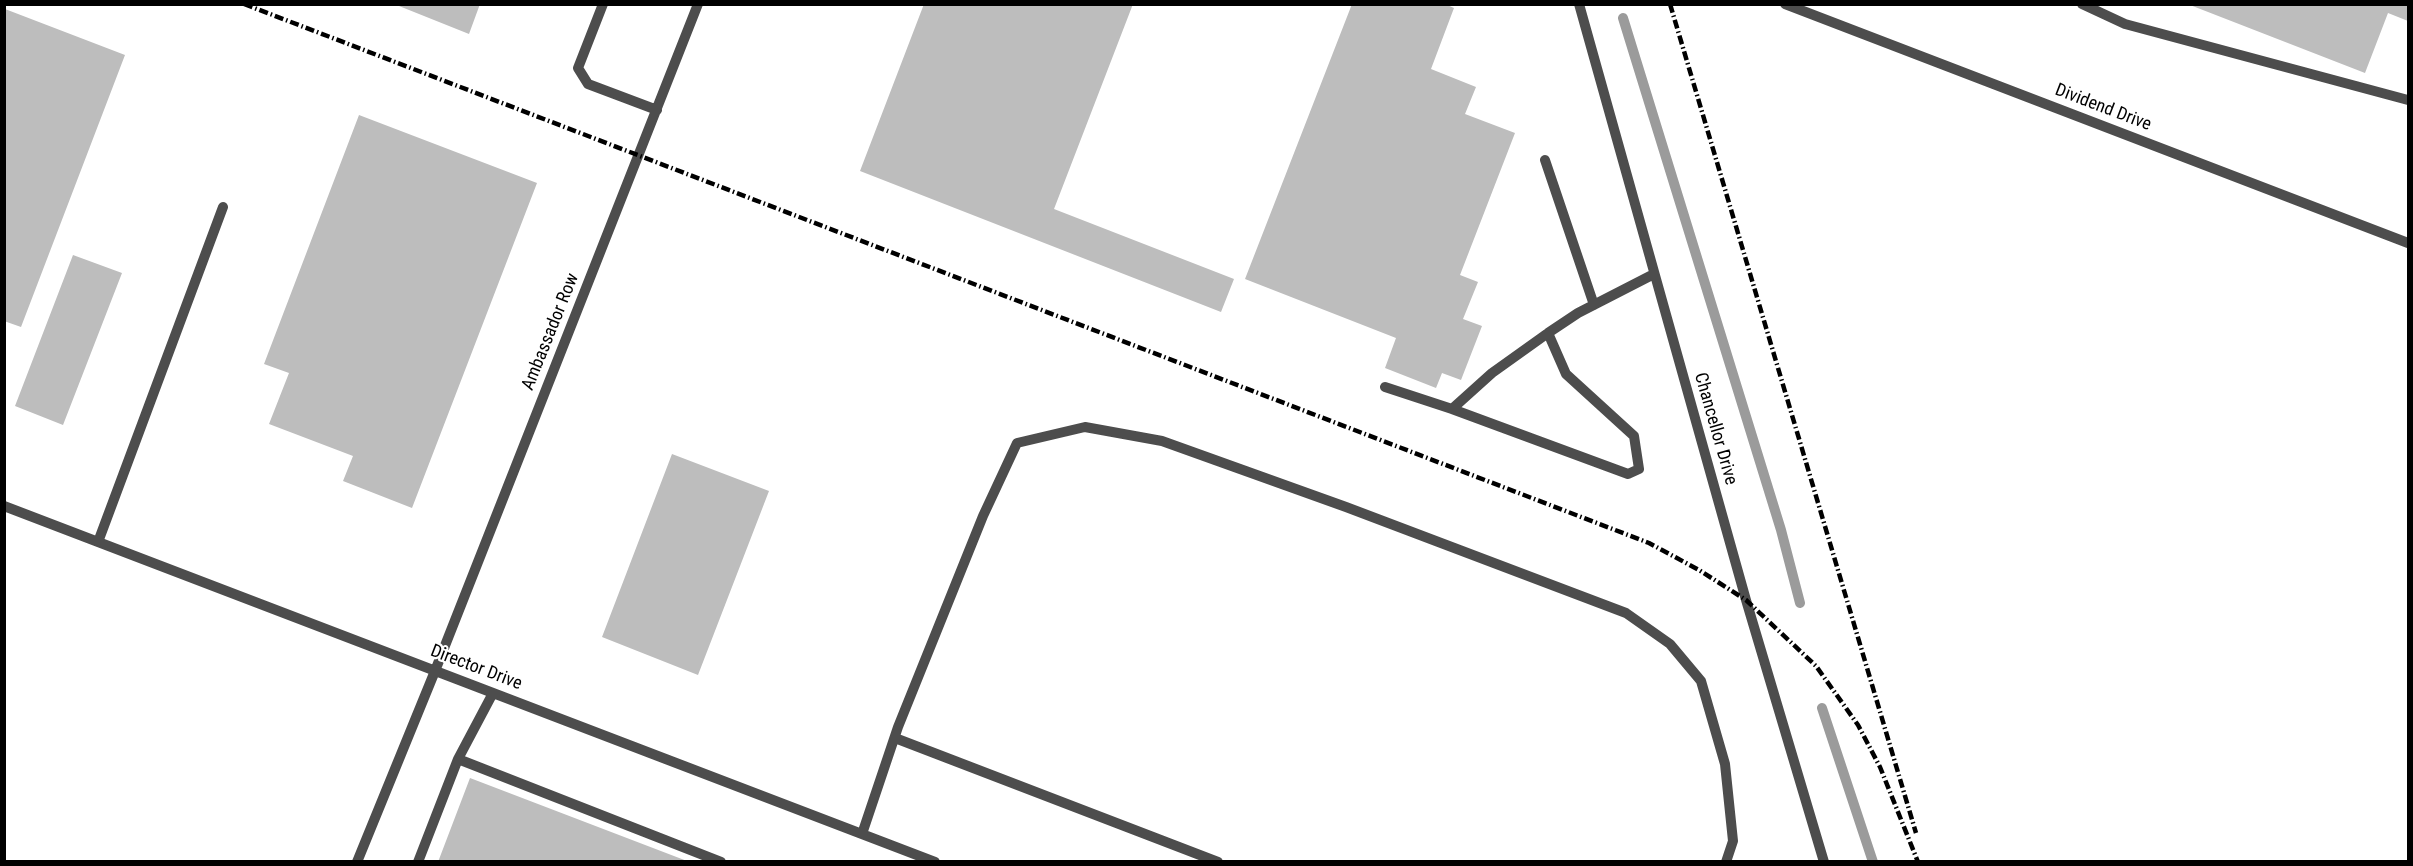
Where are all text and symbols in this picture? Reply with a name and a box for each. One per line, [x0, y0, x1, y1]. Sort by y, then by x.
street label: Dividend Drive [2052, 80, 2154, 136]
street label: Ambassador Row [518, 270, 584, 394]
street label: Chancellor Drive [1689, 370, 1741, 488]
street label: Director Drive [427, 641, 525, 695]

